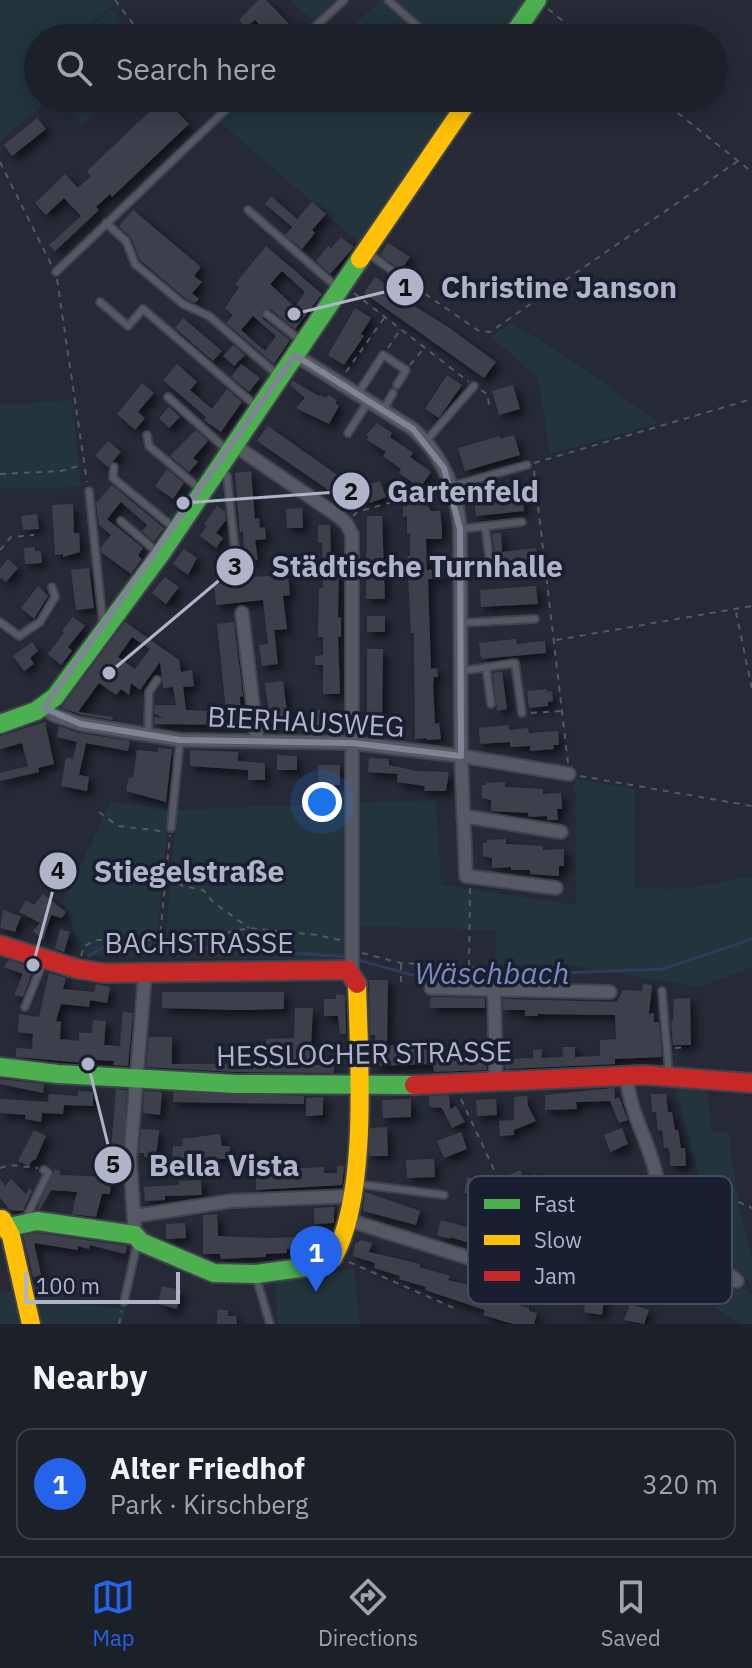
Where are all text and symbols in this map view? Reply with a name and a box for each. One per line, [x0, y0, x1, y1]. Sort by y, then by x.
search box [24, 24, 728, 112]
icon: search [52, 46, 96, 90]
text: Search here [116, 49, 277, 88]
callout: Christine Janson [385, 260, 693, 314]
text: Christine Janson [441, 267, 677, 306]
text: 1 [398, 271, 412, 303]
callout: Gartenfeld [331, 464, 555, 518]
text: Gartenfeld [387, 471, 539, 510]
text: 2 [344, 475, 358, 507]
callout: Städtische Turnhalle [215, 540, 578, 594]
text: Städtische Turnhalle [271, 546, 563, 585]
text: 3 [228, 550, 242, 582]
street label: BIERHAUSWEG [207, 697, 405, 745]
your location [302, 782, 342, 822]
callout: Stiegelstraße [38, 844, 300, 898]
text: Stiegelstraße [94, 851, 284, 890]
text: 4 [51, 854, 65, 886]
street label: BACHSTRASSE [104, 924, 294, 961]
water label: Wäschbach [415, 953, 569, 992]
street label: HESSLOCHER STRASSE [216, 1032, 512, 1074]
callout: Bella Vista [93, 1138, 315, 1192]
text: Bella Vista [149, 1145, 299, 1184]
text: 5 [106, 1148, 120, 1180]
legend [468, 1176, 732, 1304]
text: Fast [534, 1189, 575, 1218]
text: Slow [534, 1225, 582, 1254]
pin: 1 [290, 1226, 342, 1292]
text: Jam [534, 1261, 576, 1290]
scale bar [24, 1268, 180, 1304]
text: 100 m [36, 1271, 100, 1300]
text: Nearby [32, 1354, 147, 1398]
text: Alter Friedhof [110, 1448, 305, 1487]
text: 1 [52, 1467, 68, 1501]
text: 320 m [642, 1467, 718, 1501]
text: Park · Kirschberg [110, 1487, 308, 1521]
tab: Map [91, 1575, 135, 1652]
tab: Directions [318, 1575, 418, 1652]
tab: Saved [601, 1575, 661, 1652]

